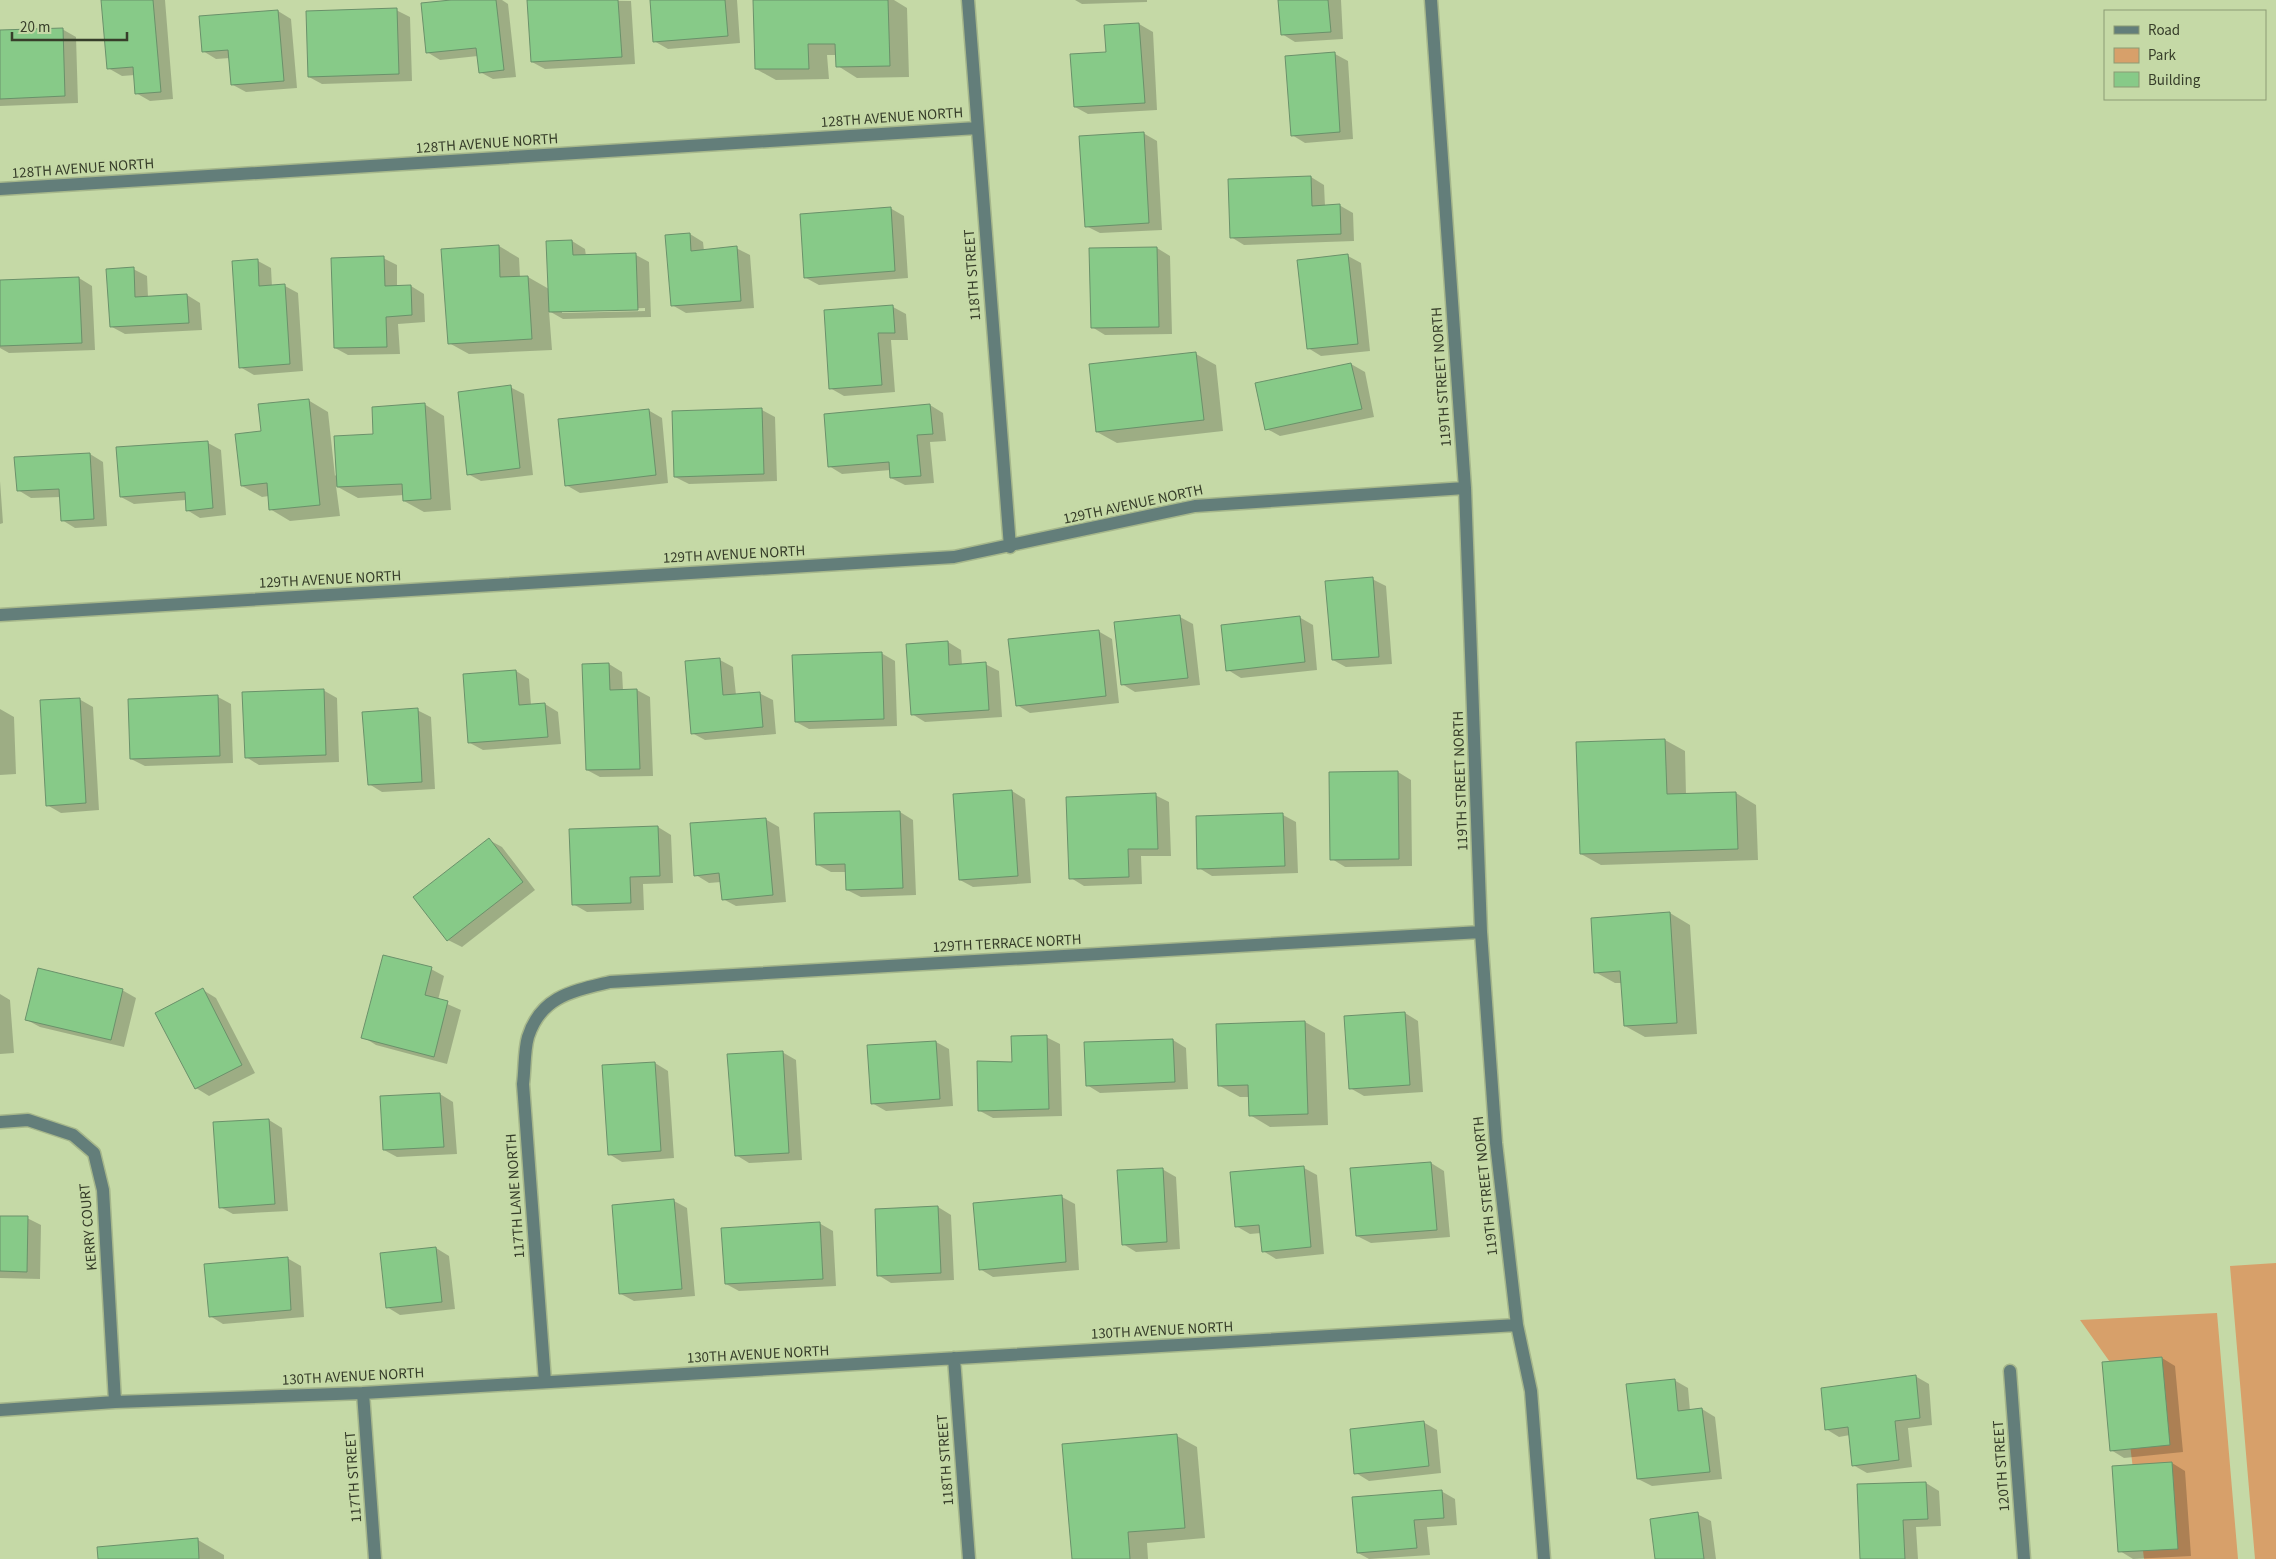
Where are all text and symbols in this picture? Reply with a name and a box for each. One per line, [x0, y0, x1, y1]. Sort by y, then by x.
scale bar [12, 10, 128, 42]
legend [2104, 10, 2266, 100]
text: 20 m [20, 17, 50, 38]
text: Road [2148, 20, 2180, 41]
text: Park [2148, 45, 2177, 66]
text: Building [2148, 70, 2201, 91]
street label: 128TH AVENUE NORTH [820, 102, 964, 133]
street label: 128TH AVENUE NORTH [415, 128, 559, 159]
street label: 128TH AVENUE NORTH [11, 153, 155, 184]
street label: 118TH STREET [959, 229, 986, 321]
street label: 119TH STREET NORTH [1426, 306, 1457, 448]
street label: 129TH AVENUE NORTH [1061, 479, 1205, 530]
street label: 129TH AVENUE NORTH [662, 540, 806, 569]
street label: 129TH AVENUE NORTH [258, 565, 402, 594]
street label: 119TH STREET NORTH [1448, 711, 1473, 851]
street label: 129TH TERRACE NORTH [932, 929, 1082, 958]
street label: 119TH STREET NORTH [1468, 1115, 1503, 1257]
street label: 117TH LANE NORTH [501, 1133, 530, 1259]
street label: KERRY COURT [74, 1182, 103, 1272]
street label: 130TH AVENUE NORTH [1090, 1316, 1234, 1345]
street label: 130TH AVENUE NORTH [686, 1340, 830, 1369]
street label: 130TH AVENUE NORTH [281, 1362, 425, 1391]
street label: 118TH STREET [932, 1414, 959, 1506]
street label: 120TH STREET [1988, 1420, 2015, 1512]
street label: 117TH STREET [340, 1431, 367, 1523]

